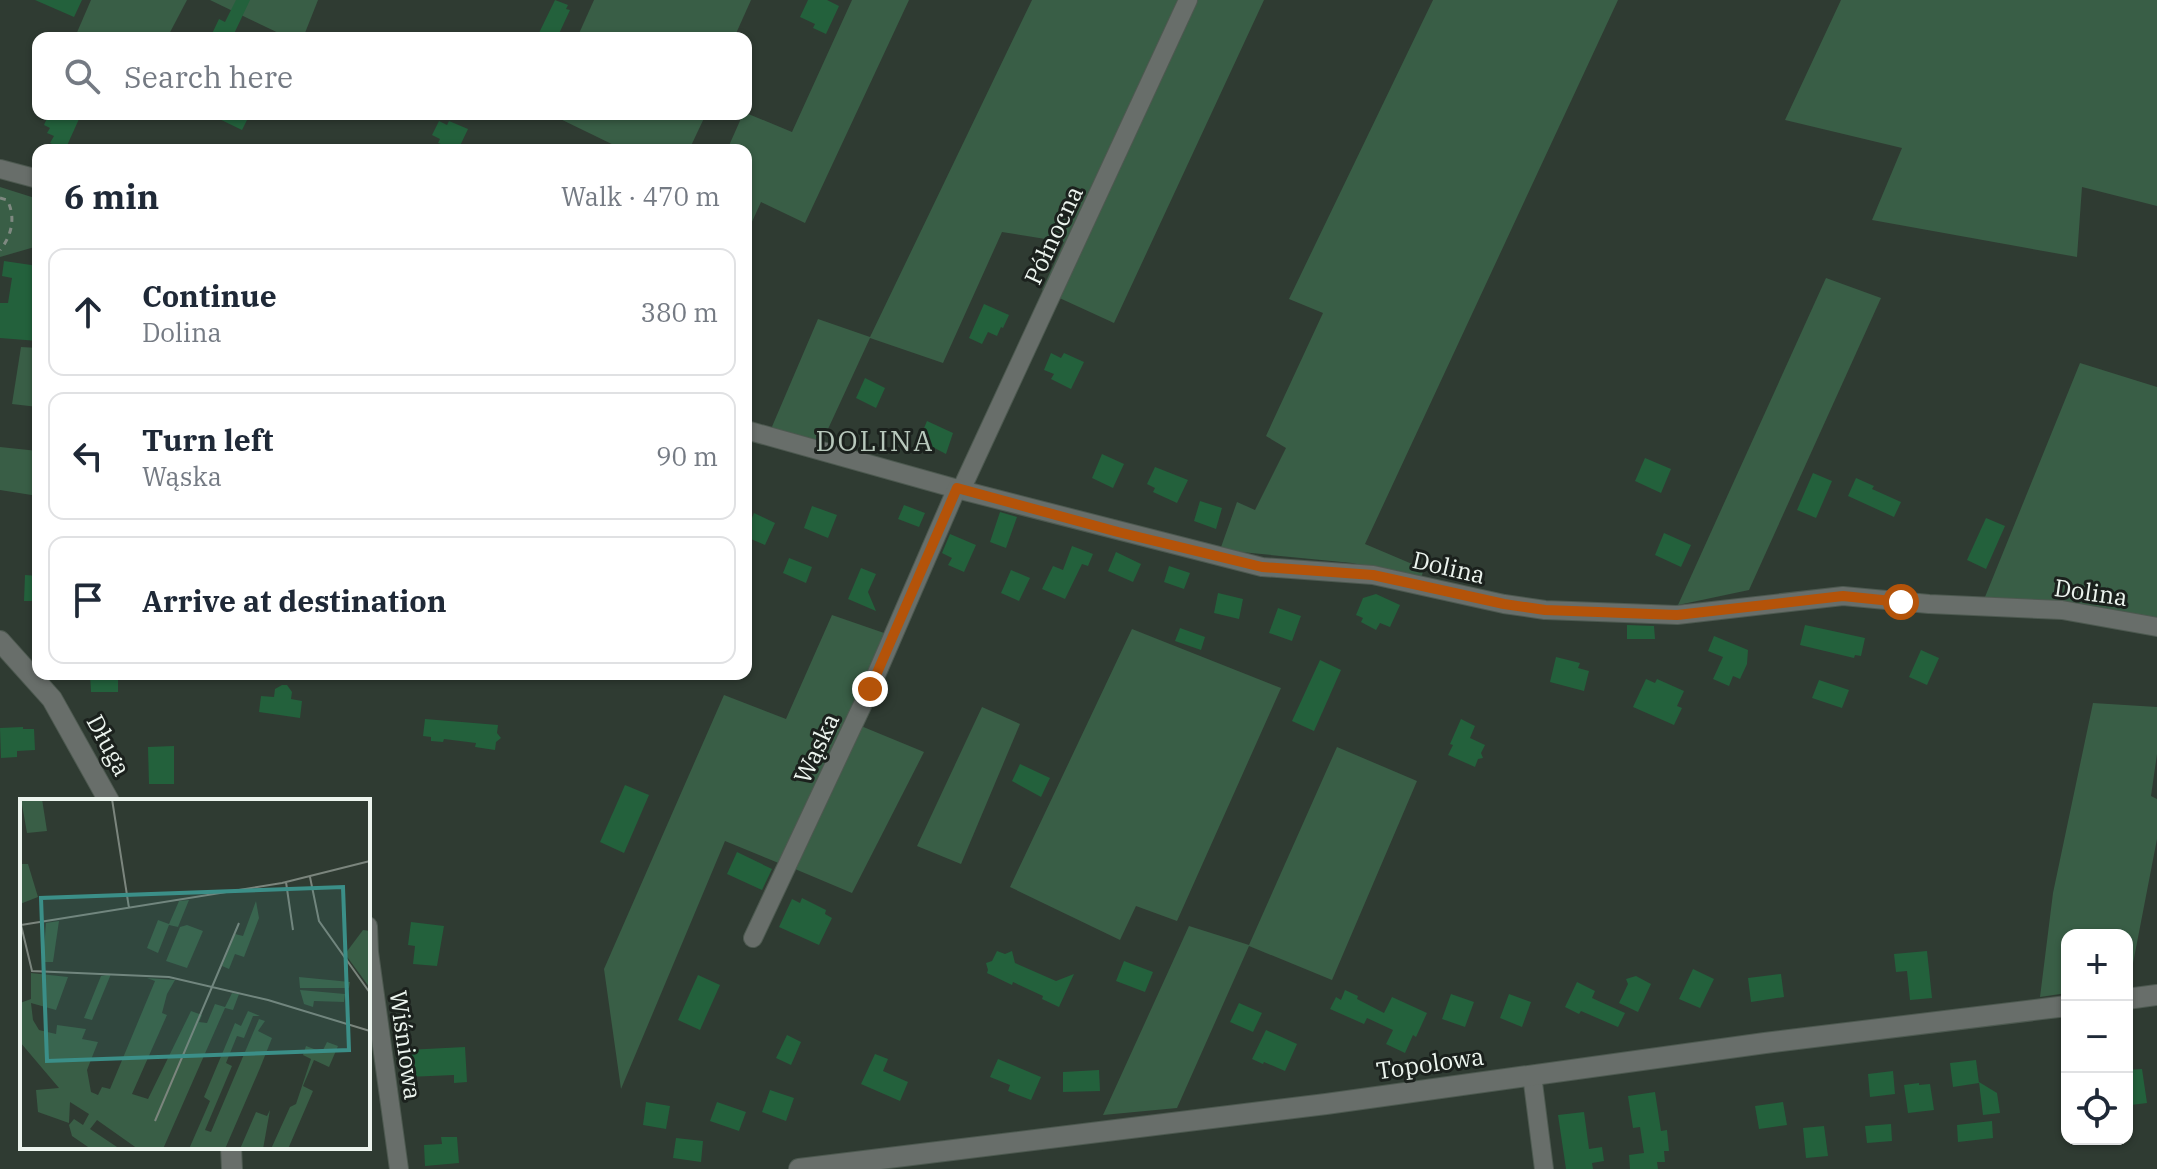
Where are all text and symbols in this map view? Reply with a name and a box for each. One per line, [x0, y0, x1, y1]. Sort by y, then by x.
search box [32, 32, 752, 120]
icon: search [60, 54, 104, 98]
text: Search here [124, 57, 293, 96]
text: 6 min [64, 174, 159, 218]
text: Walk · 470 m [561, 179, 720, 213]
street label: Północna [1016, 180, 1090, 290]
text: Continue [142, 276, 277, 315]
icon: ahead [66, 290, 110, 334]
text: 380 m [640, 295, 718, 329]
text: Dolina [142, 315, 222, 349]
text: Turn left [142, 420, 274, 459]
district label: DOLINA [815, 422, 935, 459]
icon: left [66, 434, 110, 478]
text: 90 m [656, 439, 718, 473]
text: Wąska [142, 459, 222, 493]
street label: Dolina [1410, 543, 1488, 591]
street label: Dolina [2052, 571, 2130, 613]
icon: arrive [66, 578, 110, 622]
text: Arrive at destination [142, 581, 447, 620]
route start [1883, 584, 1919, 620]
route end [852, 671, 888, 707]
street label: Wąska [786, 708, 846, 788]
street label: Długa [80, 709, 138, 781]
inset map [20, 799, 370, 1149]
map controls [2061, 929, 2133, 1145]
button: + [2061, 929, 2133, 1001]
street label: Wiśniowa [383, 988, 429, 1102]
button: − [2061, 1001, 2133, 1073]
street label: Topolowa [1374, 1040, 1486, 1086]
button: locate [2061, 1073, 2133, 1145]

